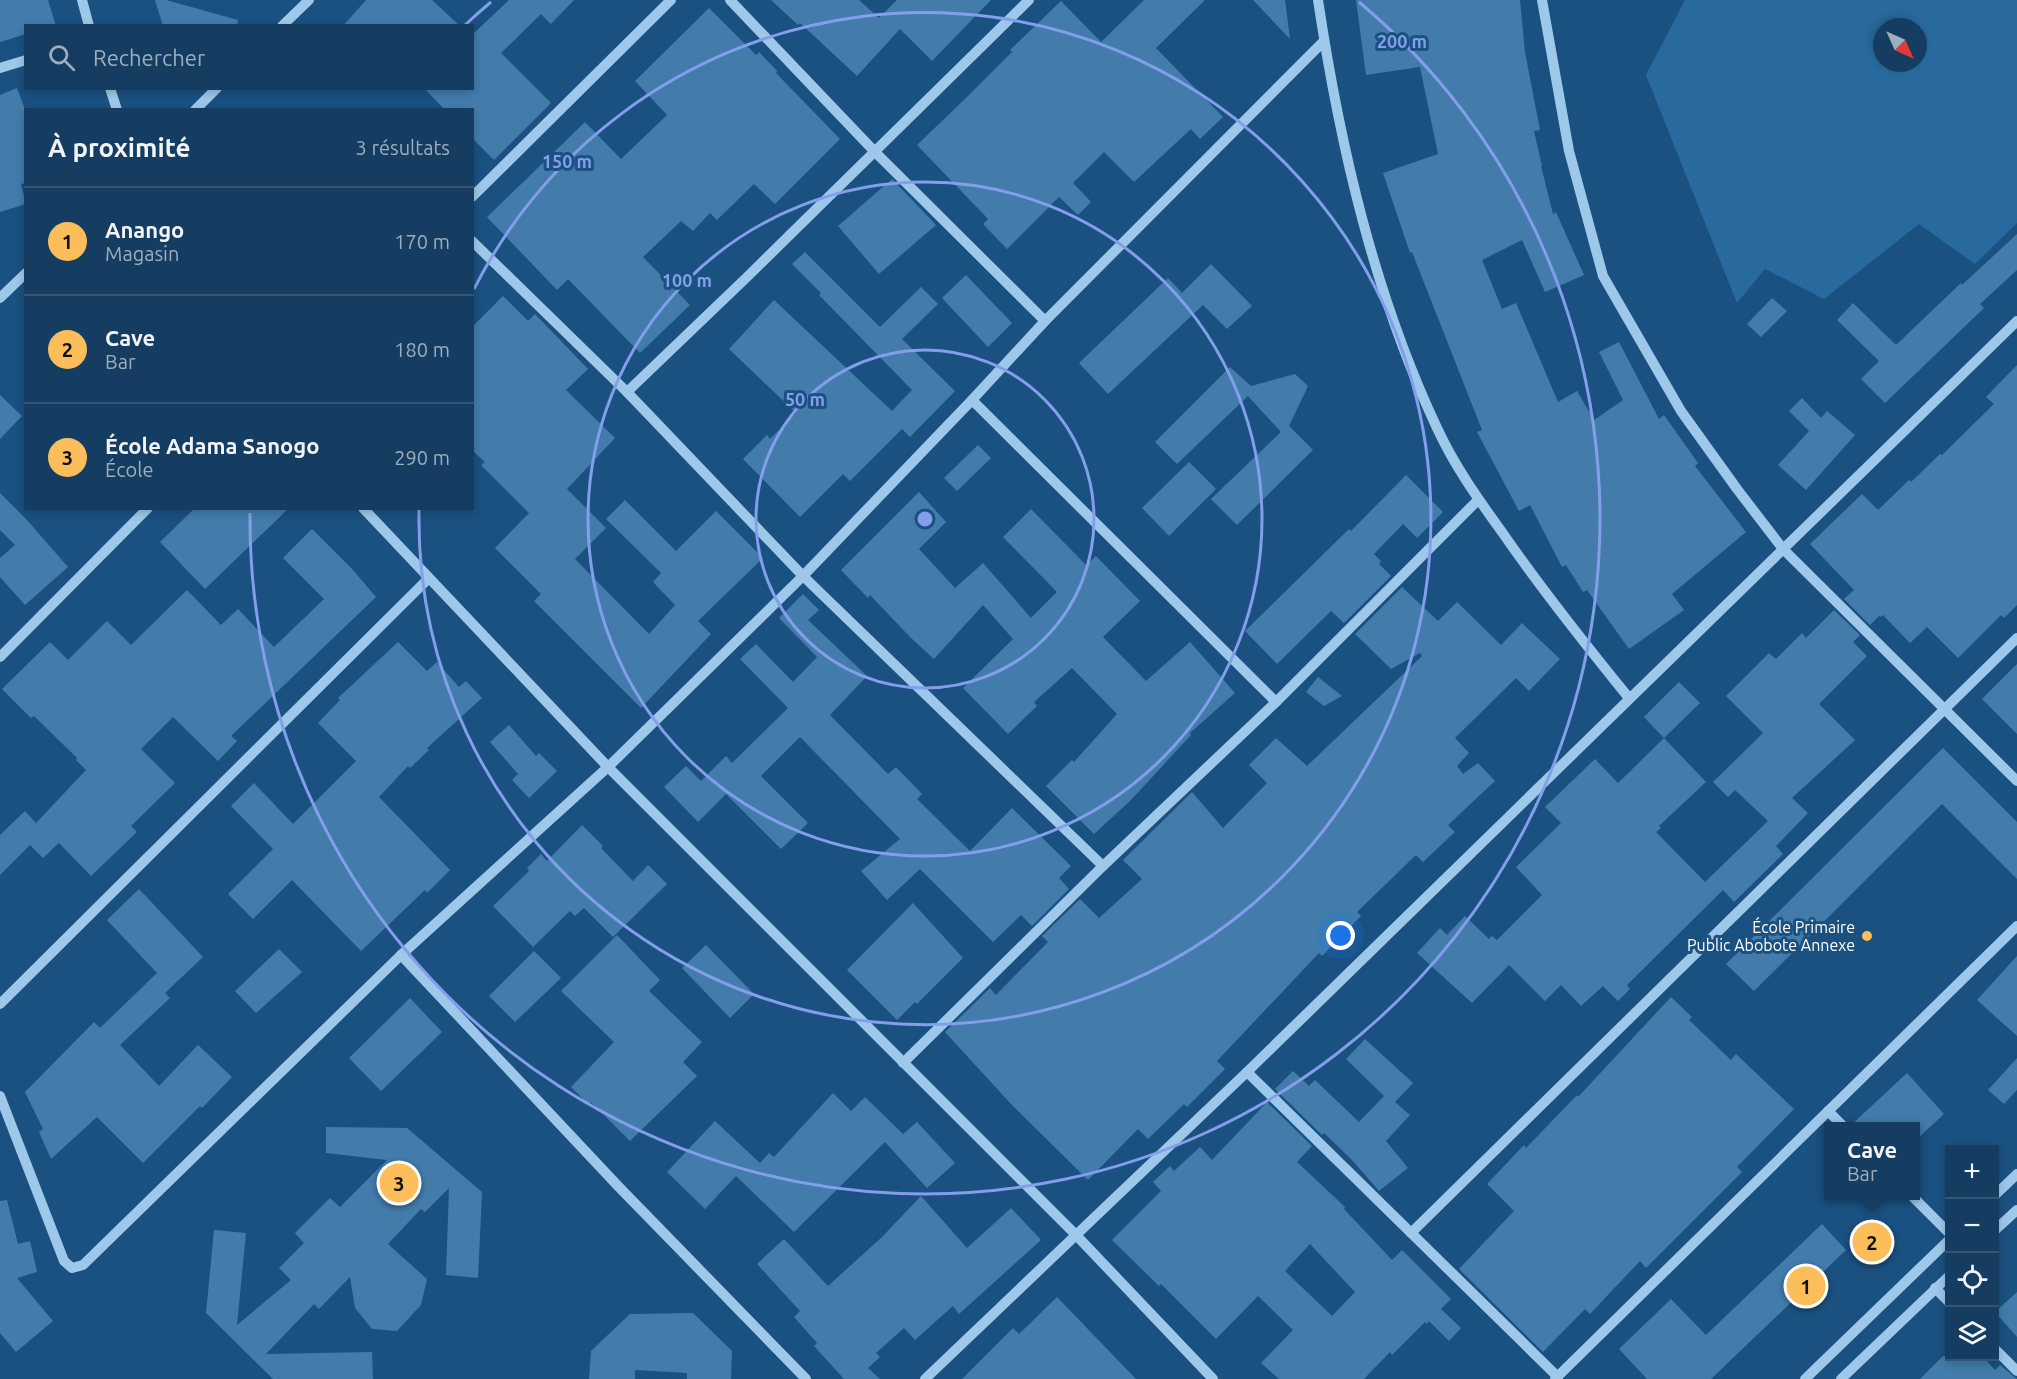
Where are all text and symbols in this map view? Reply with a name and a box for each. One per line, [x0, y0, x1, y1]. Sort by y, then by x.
north arrow [1873, 18, 1927, 72]
search box [24, 24, 474, 90]
text: 200 m [1377, 31, 1427, 51]
icon: search [45, 41, 78, 74]
text: Rechercher [93, 45, 205, 70]
text: À proximité [48, 133, 190, 162]
text: 3 résultats [356, 136, 450, 159]
text: 150 m [542, 151, 592, 171]
text: Anango [105, 217, 184, 242]
text: 1 [62, 230, 73, 253]
text: 170 m [394, 230, 450, 253]
text: Magasin [105, 242, 179, 265]
text: 100 m [662, 270, 712, 290]
text: Cave [105, 325, 155, 350]
text: 2 [62, 338, 73, 361]
text: 180 m [394, 338, 450, 361]
text: Bar [105, 350, 136, 373]
text: 50 m [785, 389, 825, 409]
text: École Adama Sanogo [105, 433, 320, 458]
text: 3 [62, 446, 73, 469]
text: 290 m [394, 446, 450, 469]
text: École [105, 458, 153, 481]
centre of rings [915, 509, 935, 529]
place label: École Primaire Public Abobote Annexe [1687, 916, 1855, 954]
your location [1326, 921, 1355, 950]
marker: École Primaire Public Abobote Annexe [1860, 929, 1874, 943]
popup [1824, 1122, 1920, 1200]
text: Cave [1847, 1137, 1897, 1162]
map controls [1945, 1145, 1999, 1361]
button: + [1945, 1145, 1999, 1199]
pin: 3 [380, 1160, 418, 1206]
text: Bar [1847, 1162, 1877, 1185]
button: − [1945, 1199, 1999, 1253]
pin: 2 [1852, 1220, 1892, 1264]
button: locate [1945, 1253, 1999, 1307]
pin: 1 [1786, 1264, 1826, 1308]
button: layers [1945, 1307, 1999, 1361]

